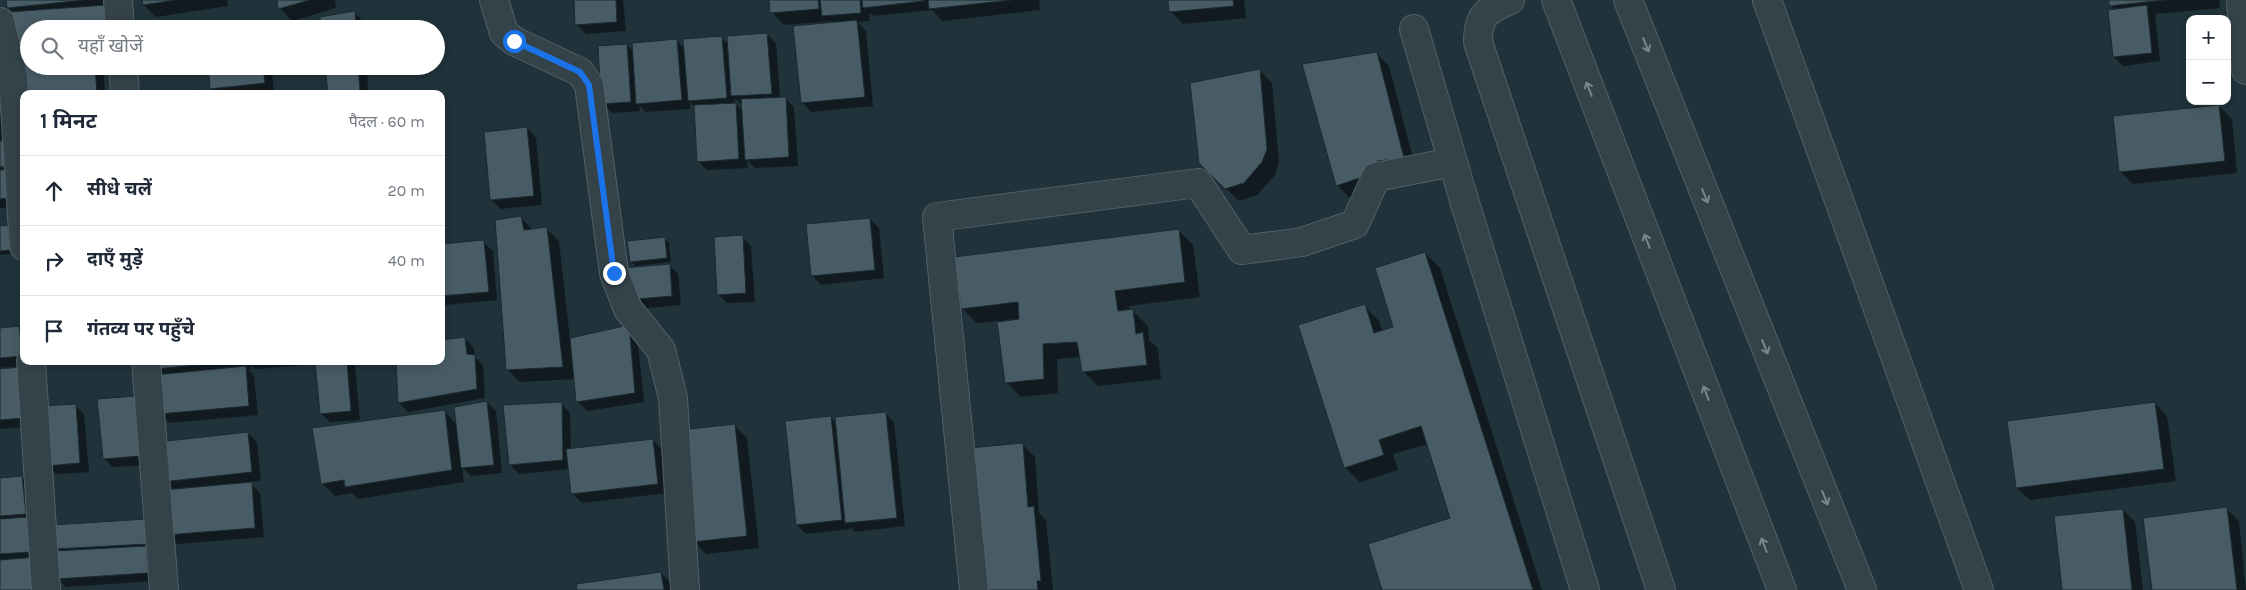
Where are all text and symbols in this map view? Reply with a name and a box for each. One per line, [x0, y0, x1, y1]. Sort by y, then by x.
map controls [2186, 15, 2231, 105]
button: + [2186, 15, 2231, 60]
search box [20, 20, 445, 75]
route start [503, 30, 526, 53]
icon: search [38, 34, 66, 62]
text: यहाँ खोजें [78, 35, 143, 57]
one-way arrow [1641, 37, 1651, 52]
button: − [2186, 60, 2231, 105]
one-way arrow [1584, 82, 1593, 97]
text: 1 मिनट [40, 109, 97, 133]
text: पैदल · 60 m [349, 112, 425, 131]
icon: ahead [40, 177, 68, 205]
text: सीधे चलें [87, 178, 152, 200]
text: 20 m [387, 181, 425, 200]
one-way arrow [1702, 189, 1711, 204]
one-way arrow [1642, 234, 1651, 250]
icon: right [40, 247, 68, 275]
text: दाएँ मुड़ें [87, 248, 143, 270]
text: 40 m [388, 251, 425, 270]
route end [603, 262, 626, 285]
icon: arrive [40, 317, 68, 345]
text: गंतव्य पर पहुँचे [87, 318, 194, 340]
one-way arrow [1762, 340, 1771, 355]
one-way arrow [1700, 386, 1710, 401]
one-way arrow [1821, 490, 1830, 506]
one-way arrow [1759, 537, 1768, 553]

